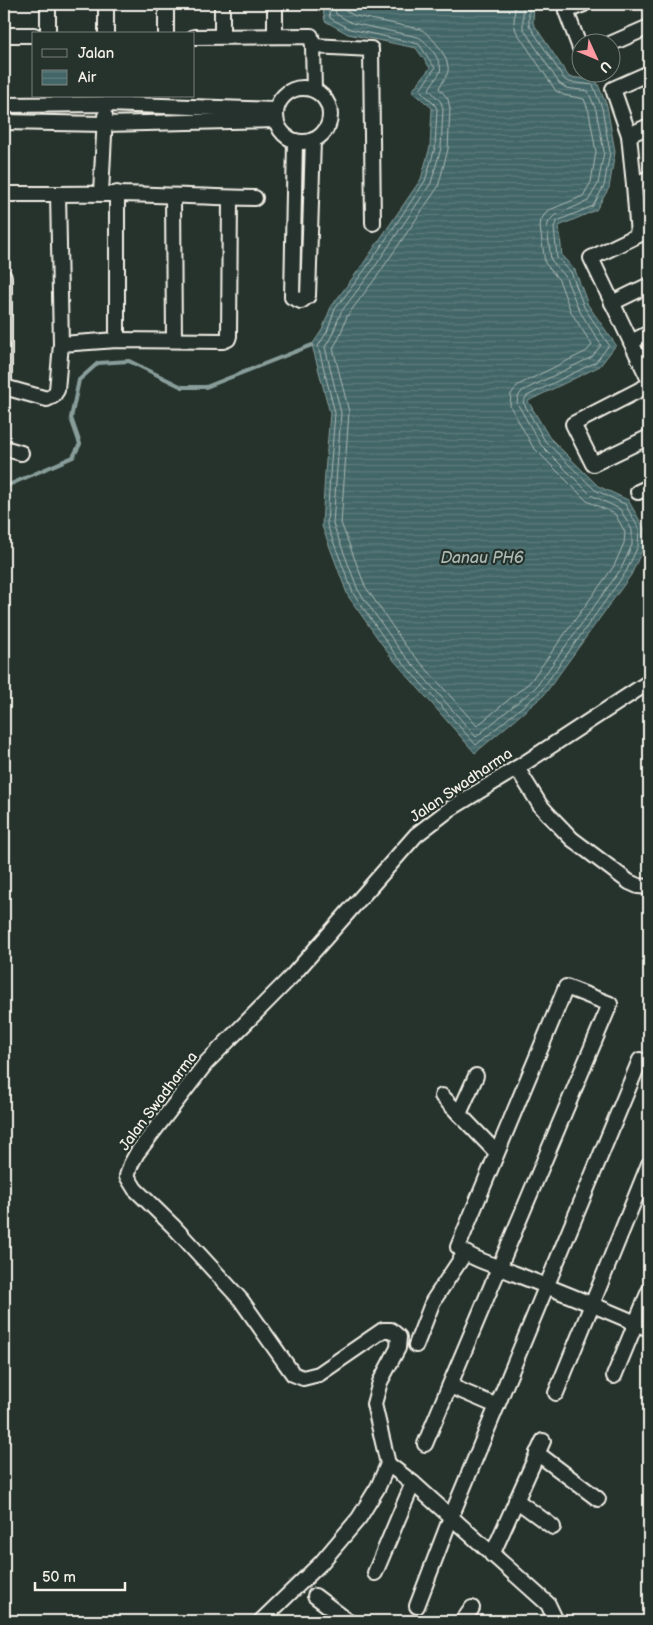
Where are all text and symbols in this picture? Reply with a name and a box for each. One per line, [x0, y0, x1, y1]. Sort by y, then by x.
legend [32, 32, 195, 98]
north arrow [570, 32, 620, 82]
text: Jalan [78, 44, 114, 63]
text: U [595, 57, 615, 76]
text: Air [78, 68, 97, 87]
water label: Danau PH6 [440, 549, 524, 568]
street label: Jalan Swadharma [407, 744, 516, 827]
street label: Jalan Swadharma [115, 1048, 202, 1155]
scale bar [35, 1560, 125, 1592]
text: 50 m [42, 1568, 76, 1587]

